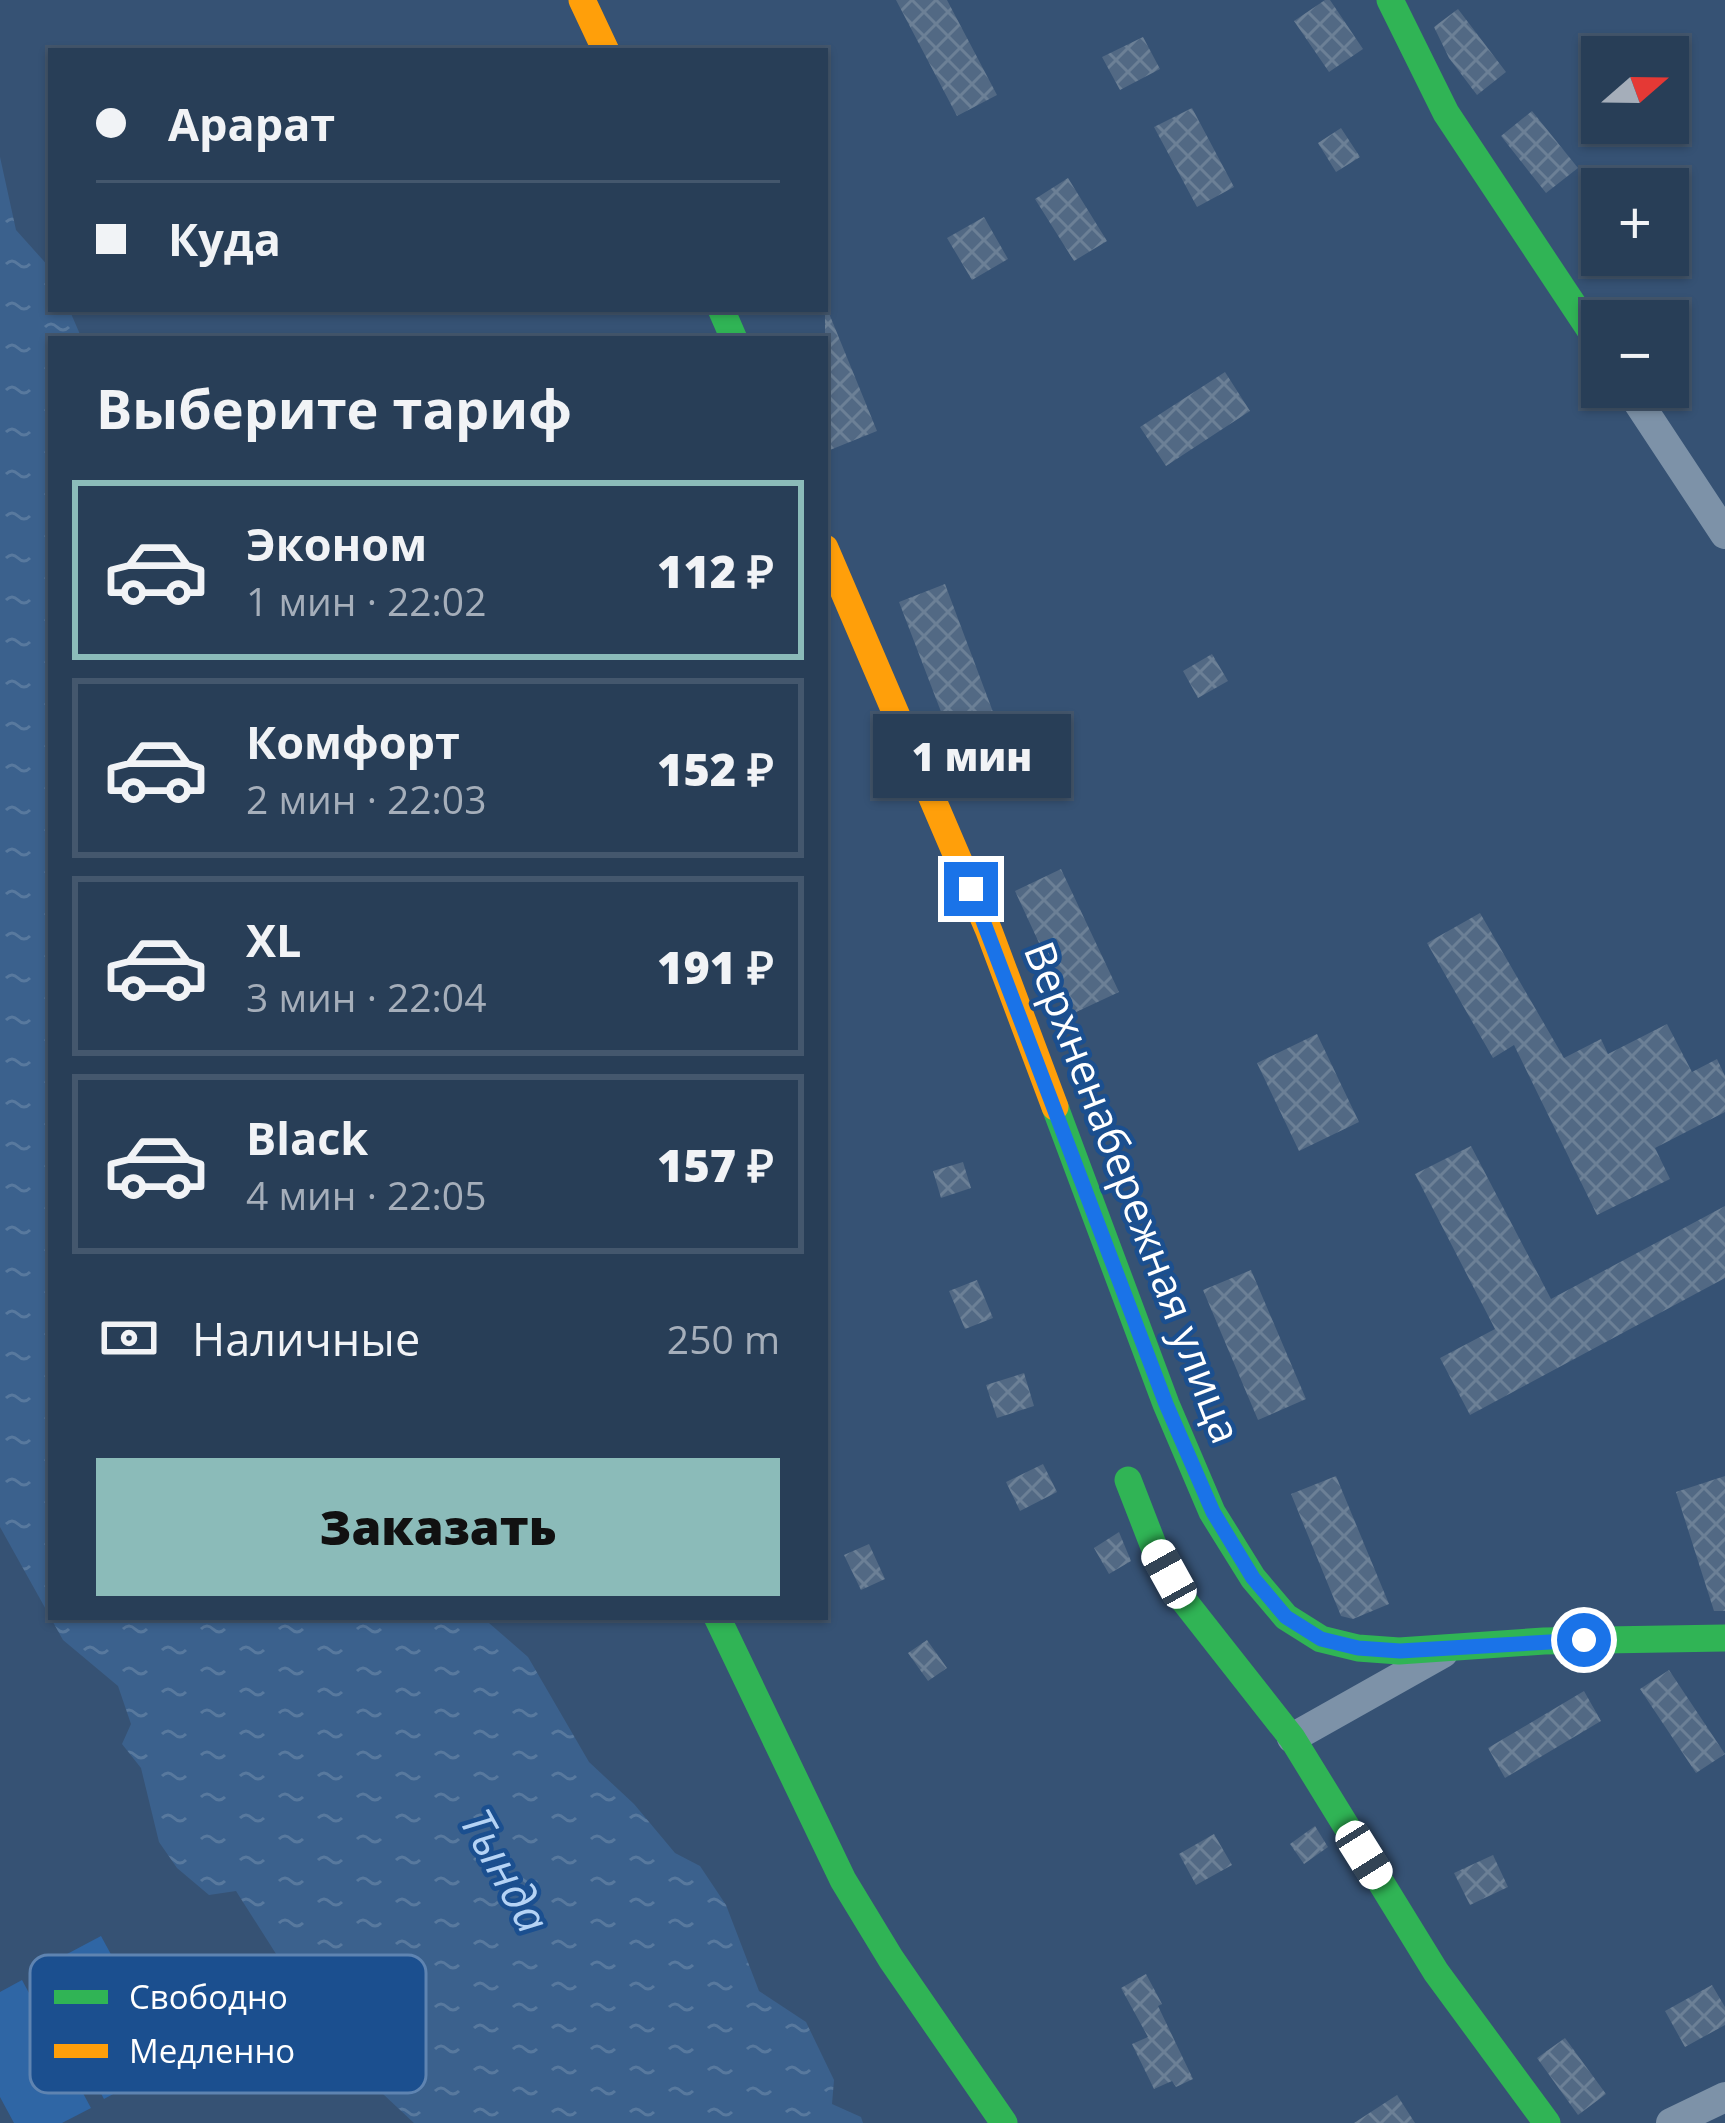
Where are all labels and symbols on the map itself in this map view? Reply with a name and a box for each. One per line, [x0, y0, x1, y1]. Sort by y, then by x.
north arrow [1581, 36, 1689, 144]
callout: 1 мин [872, 715, 1070, 799]
route end [944, 862, 998, 916]
street label: Верхненабережная улица [1012, 933, 1256, 1451]
car [1136, 1534, 1202, 1614]
route start [1557, 1613, 1611, 1667]
water label: Тында [447, 1797, 565, 1943]
car [1330, 1815, 1398, 1895]
legend [30, 1955, 426, 2093]
text: Свободно [129, 1974, 288, 2019]
text: Медленно [129, 2028, 295, 2073]

